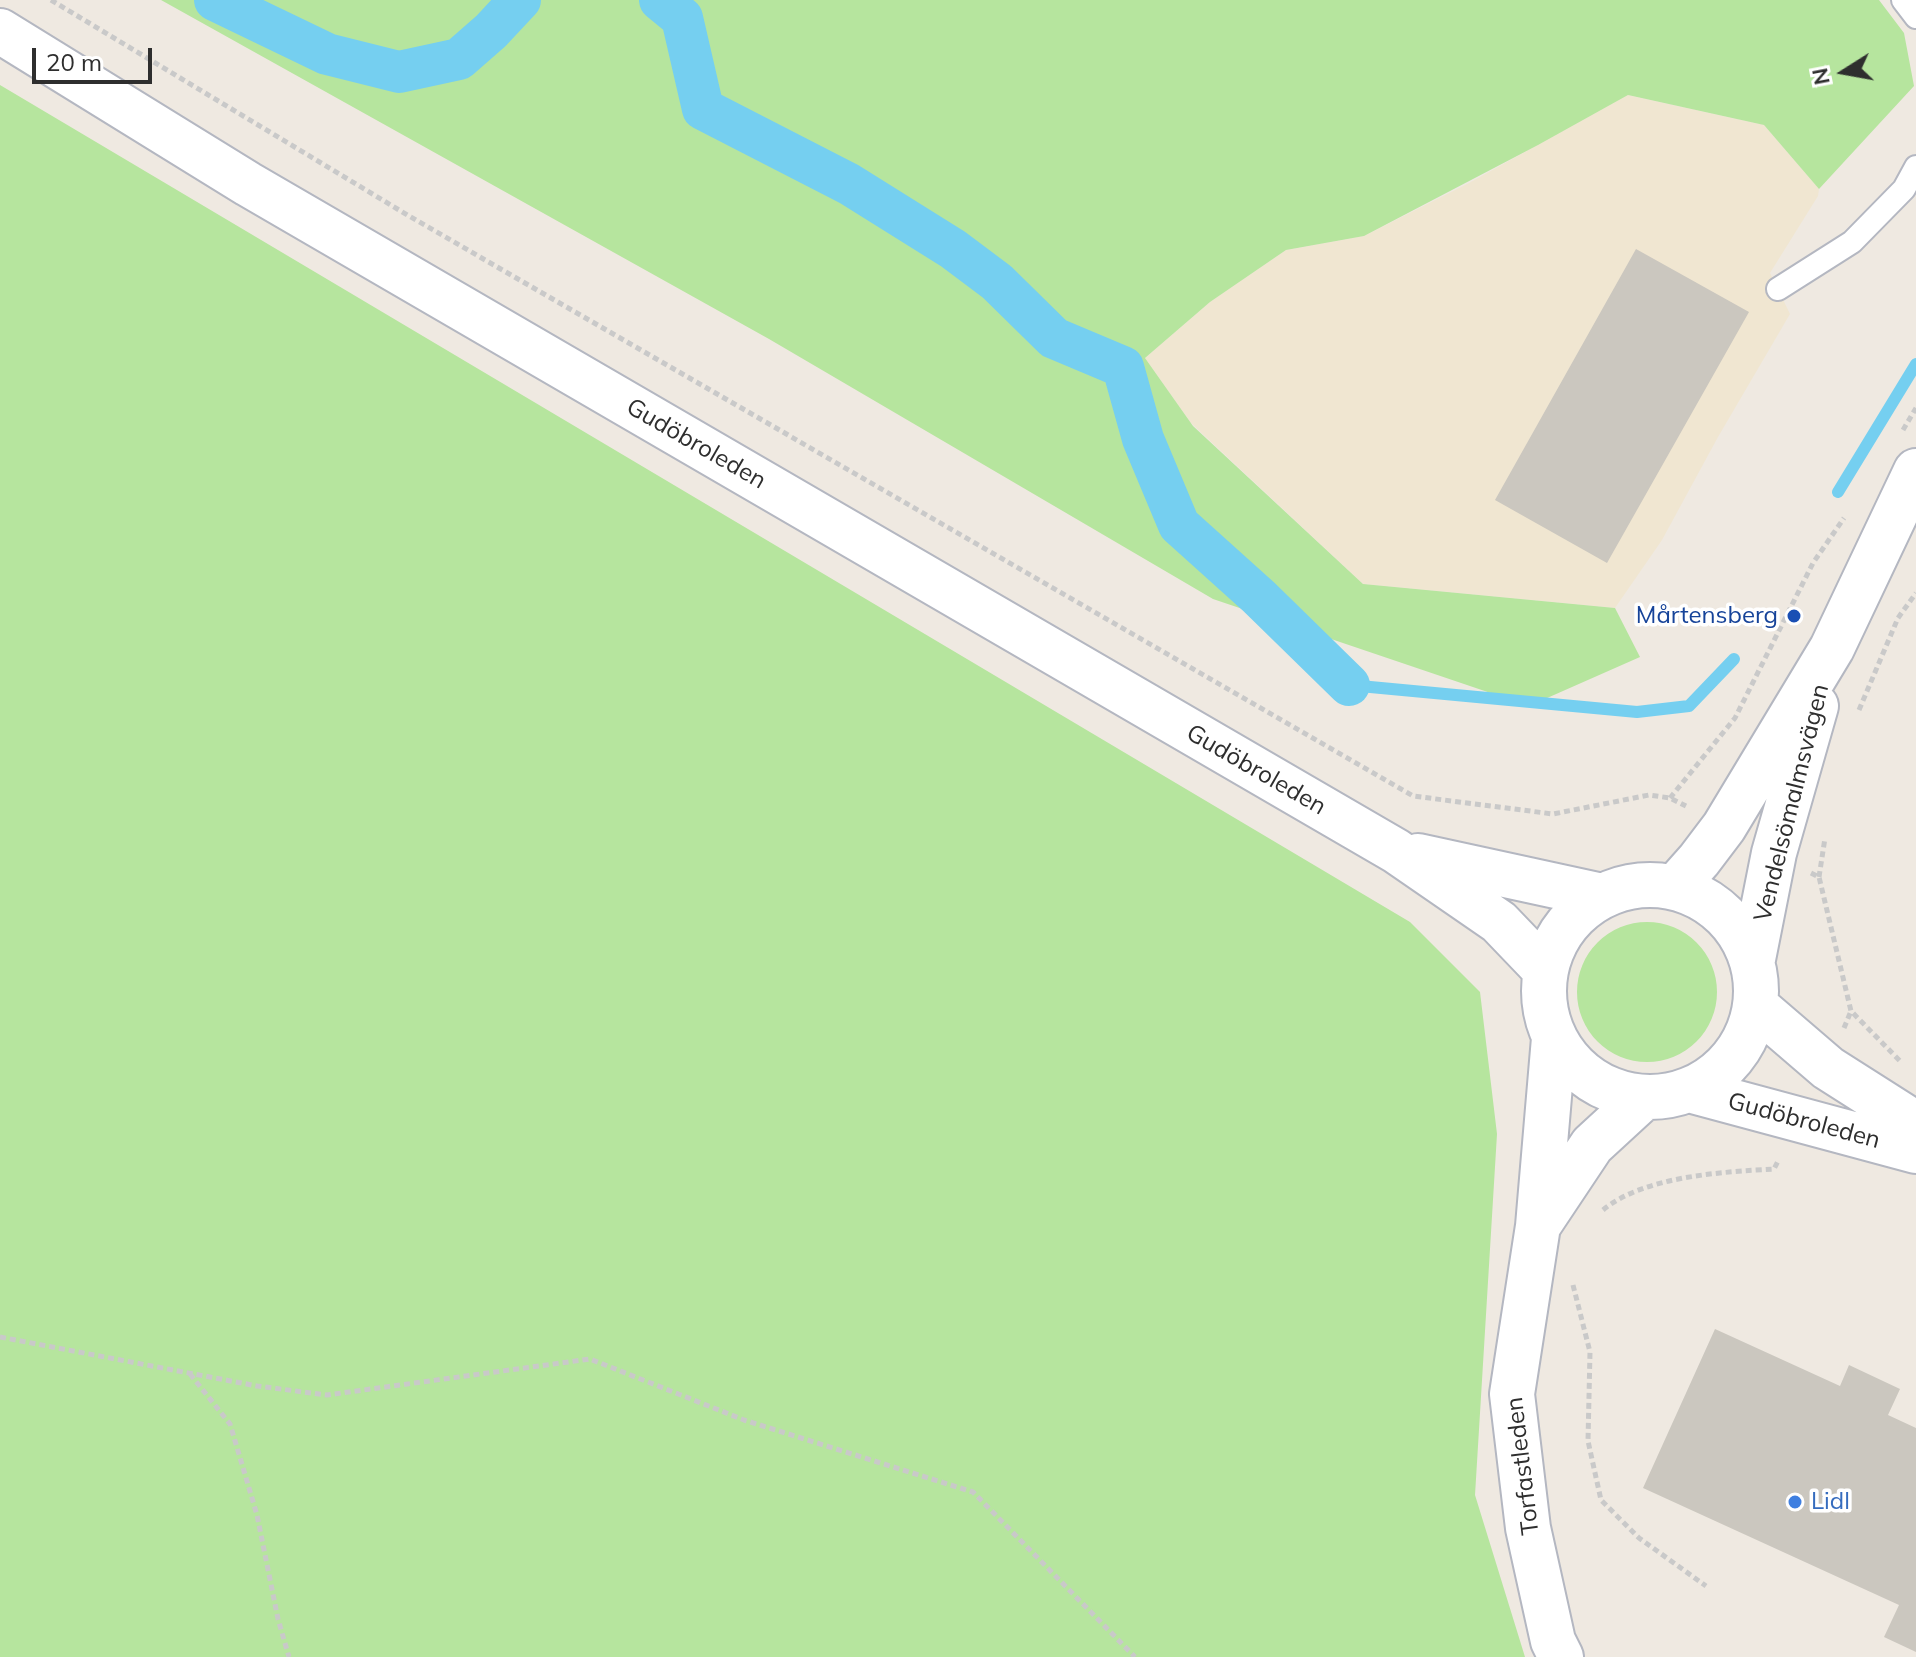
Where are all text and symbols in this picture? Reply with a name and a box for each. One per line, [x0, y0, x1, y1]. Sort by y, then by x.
scale bar [36, 32, 156, 82]
north arrow [1804, 32, 1884, 112]
text: 20 m [46, 47, 102, 77]
text: N [1805, 66, 1836, 87]
street label: Gudöbroleden [621, 392, 771, 496]
place label: Mårtensberg [1636, 602, 1778, 630]
marker: Mårtensberg [1785, 607, 1803, 625]
street label: Vendelsömalmsvägen [1749, 681, 1835, 925]
street label: Gudöbroleden [1181, 718, 1331, 822]
street label: Gudöbroleden [1725, 1087, 1883, 1155]
street label: Torfastleden [1500, 1395, 1546, 1537]
place label: Lidl [1811, 1488, 1850, 1516]
marker: Lidl [1786, 1493, 1804, 1511]

